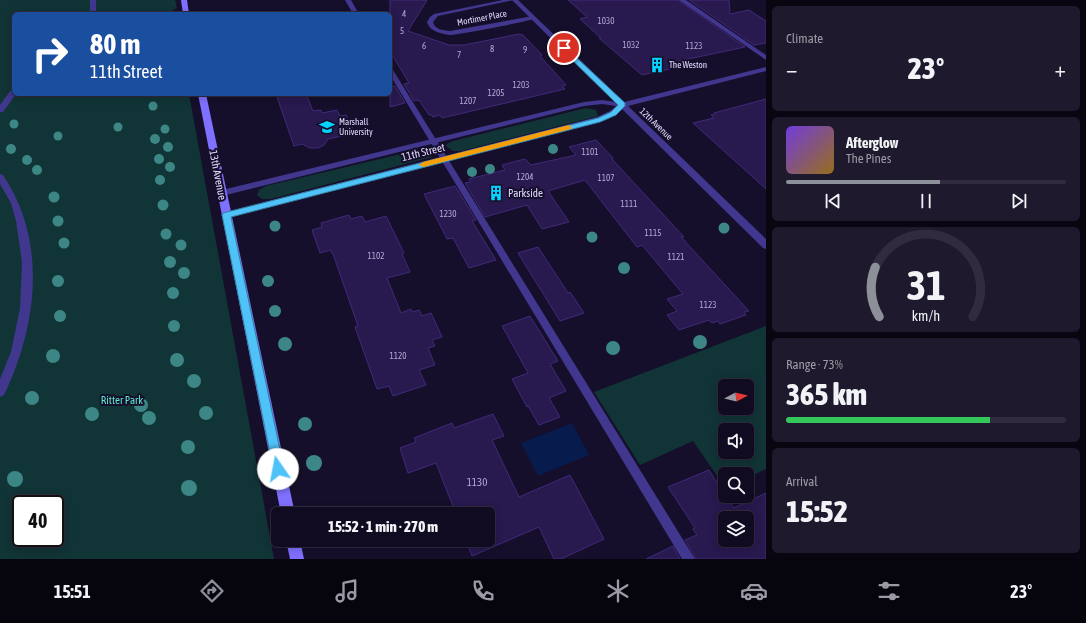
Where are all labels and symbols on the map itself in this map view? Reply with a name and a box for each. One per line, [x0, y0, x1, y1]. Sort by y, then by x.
street label: Mortimer Place [456, 8, 508, 28]
house number: 4 [402, 9, 406, 19]
house number: 1030 [598, 16, 614, 26]
house number: 5 [400, 26, 404, 36]
pin [547, 31, 581, 65]
house number: 1032 [623, 40, 639, 50]
house number: 6 [422, 41, 426, 51]
house number: 1123 [686, 41, 702, 51]
house number: 8 [490, 44, 494, 54]
house number: 9 [523, 45, 527, 55]
house number: 7 [457, 50, 461, 60]
building icon: The Weston [648, 56, 666, 74]
place label: The Weston [669, 60, 707, 70]
house number: 1203 [513, 80, 529, 90]
house number: 1205 [488, 88, 504, 98]
house number: 1207 [460, 96, 476, 106]
street label: 12th Avenue [638, 106, 674, 142]
place label: Marshall University [339, 117, 373, 137]
school or university icon: Marshall University [318, 118, 336, 136]
street label: 11th Street [400, 141, 446, 163]
house number: 1101 [582, 147, 598, 157]
street label: 13th Avenue [207, 149, 229, 201]
house number: 1204 [517, 172, 533, 182]
house number: 1107 [598, 173, 614, 183]
building icon: Parkside [487, 184, 505, 202]
place label: Parkside [508, 187, 543, 199]
house number: 1111 [621, 199, 637, 209]
house number: 1230 [440, 209, 456, 219]
house number: 1115 [645, 228, 661, 238]
house number: 1102 [368, 251, 384, 261]
house number: 1121 [668, 252, 684, 262]
house number: 1123 [700, 300, 716, 310]
house number: 1120 [390, 351, 406, 361]
north arrow [718, 379, 754, 415]
park label: Ritter Park [101, 394, 143, 406]
position arrow [257, 448, 299, 490]
house number: 1130 [467, 476, 487, 488]
speed limit sign: 40 [12, 495, 64, 547]

